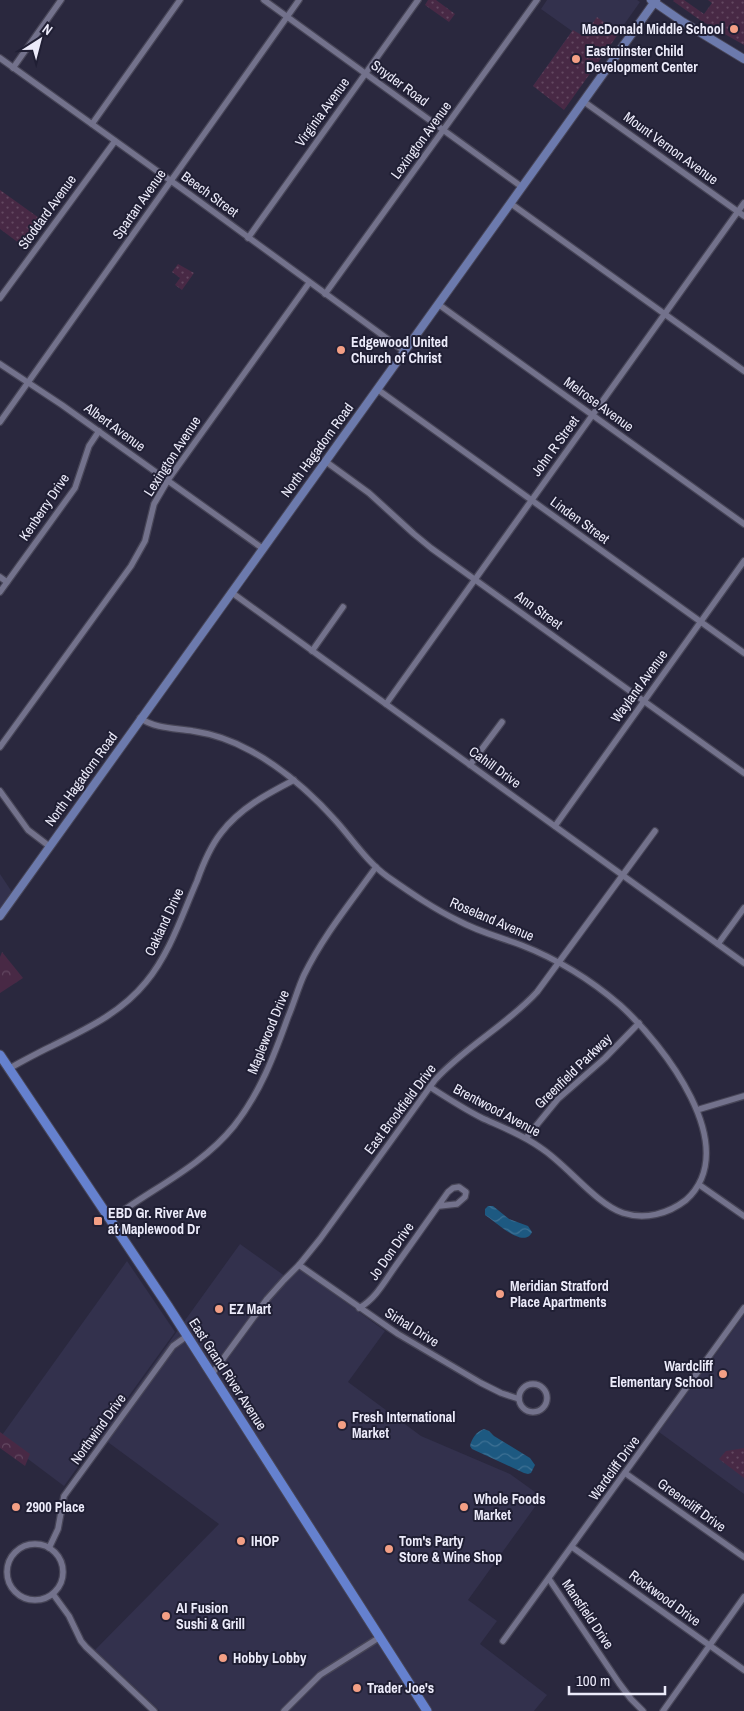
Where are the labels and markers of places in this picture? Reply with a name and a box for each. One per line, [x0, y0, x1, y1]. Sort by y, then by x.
place label: MacDonald Middle School [582, 20, 724, 38]
marker: MacDonald Middle School [728, 23, 740, 35]
place label: Eastminster Child Development Center [586, 42, 698, 76]
marker: Eastminster Child Development Center [570, 53, 582, 65]
place label: Edgewood United Church of Christ [351, 333, 448, 367]
marker: Edgewood United Church of Christ [335, 344, 347, 356]
place label: EBD Gr. River Ave at Maplewood Dr [108, 1204, 207, 1238]
marker: EBD Gr. River Ave at Maplewood Dr [92, 1215, 104, 1227]
place label: Meridian Stratford Place Apartments [510, 1277, 609, 1311]
marker: Meridian Stratford Place Apartments [494, 1288, 506, 1300]
place label: EZ Mart [229, 1300, 271, 1318]
marker: EZ Mart [213, 1303, 225, 1315]
place label: Wardcliff Elementary School [610, 1357, 713, 1391]
marker: Wardcliff Elementary School [717, 1368, 729, 1380]
place label: Fresh International Market [352, 1408, 455, 1442]
marker: Fresh International Market [336, 1419, 348, 1431]
place label: Whole Foods Market [474, 1490, 546, 1524]
place label: 2900 Place [26, 1498, 85, 1516]
marker: 2900 Place [10, 1501, 22, 1513]
marker: Whole Foods Market [458, 1501, 470, 1513]
place label: IHOP [251, 1532, 279, 1550]
place label: Tom's Party Store & Wine Shop [399, 1532, 502, 1566]
marker: IHOP [235, 1535, 247, 1547]
marker: Tom's Party Store & Wine Shop [383, 1543, 395, 1555]
place label: AI Fusion Sushi & Grill [176, 1599, 245, 1633]
marker: AI Fusion Sushi & Grill [160, 1610, 172, 1622]
place label: Hobby Lobby [233, 1649, 307, 1667]
marker: Hobby Lobby [217, 1652, 229, 1664]
place label: Trader Joe's [367, 1679, 434, 1697]
marker: Trader Joe's [351, 1682, 363, 1694]

